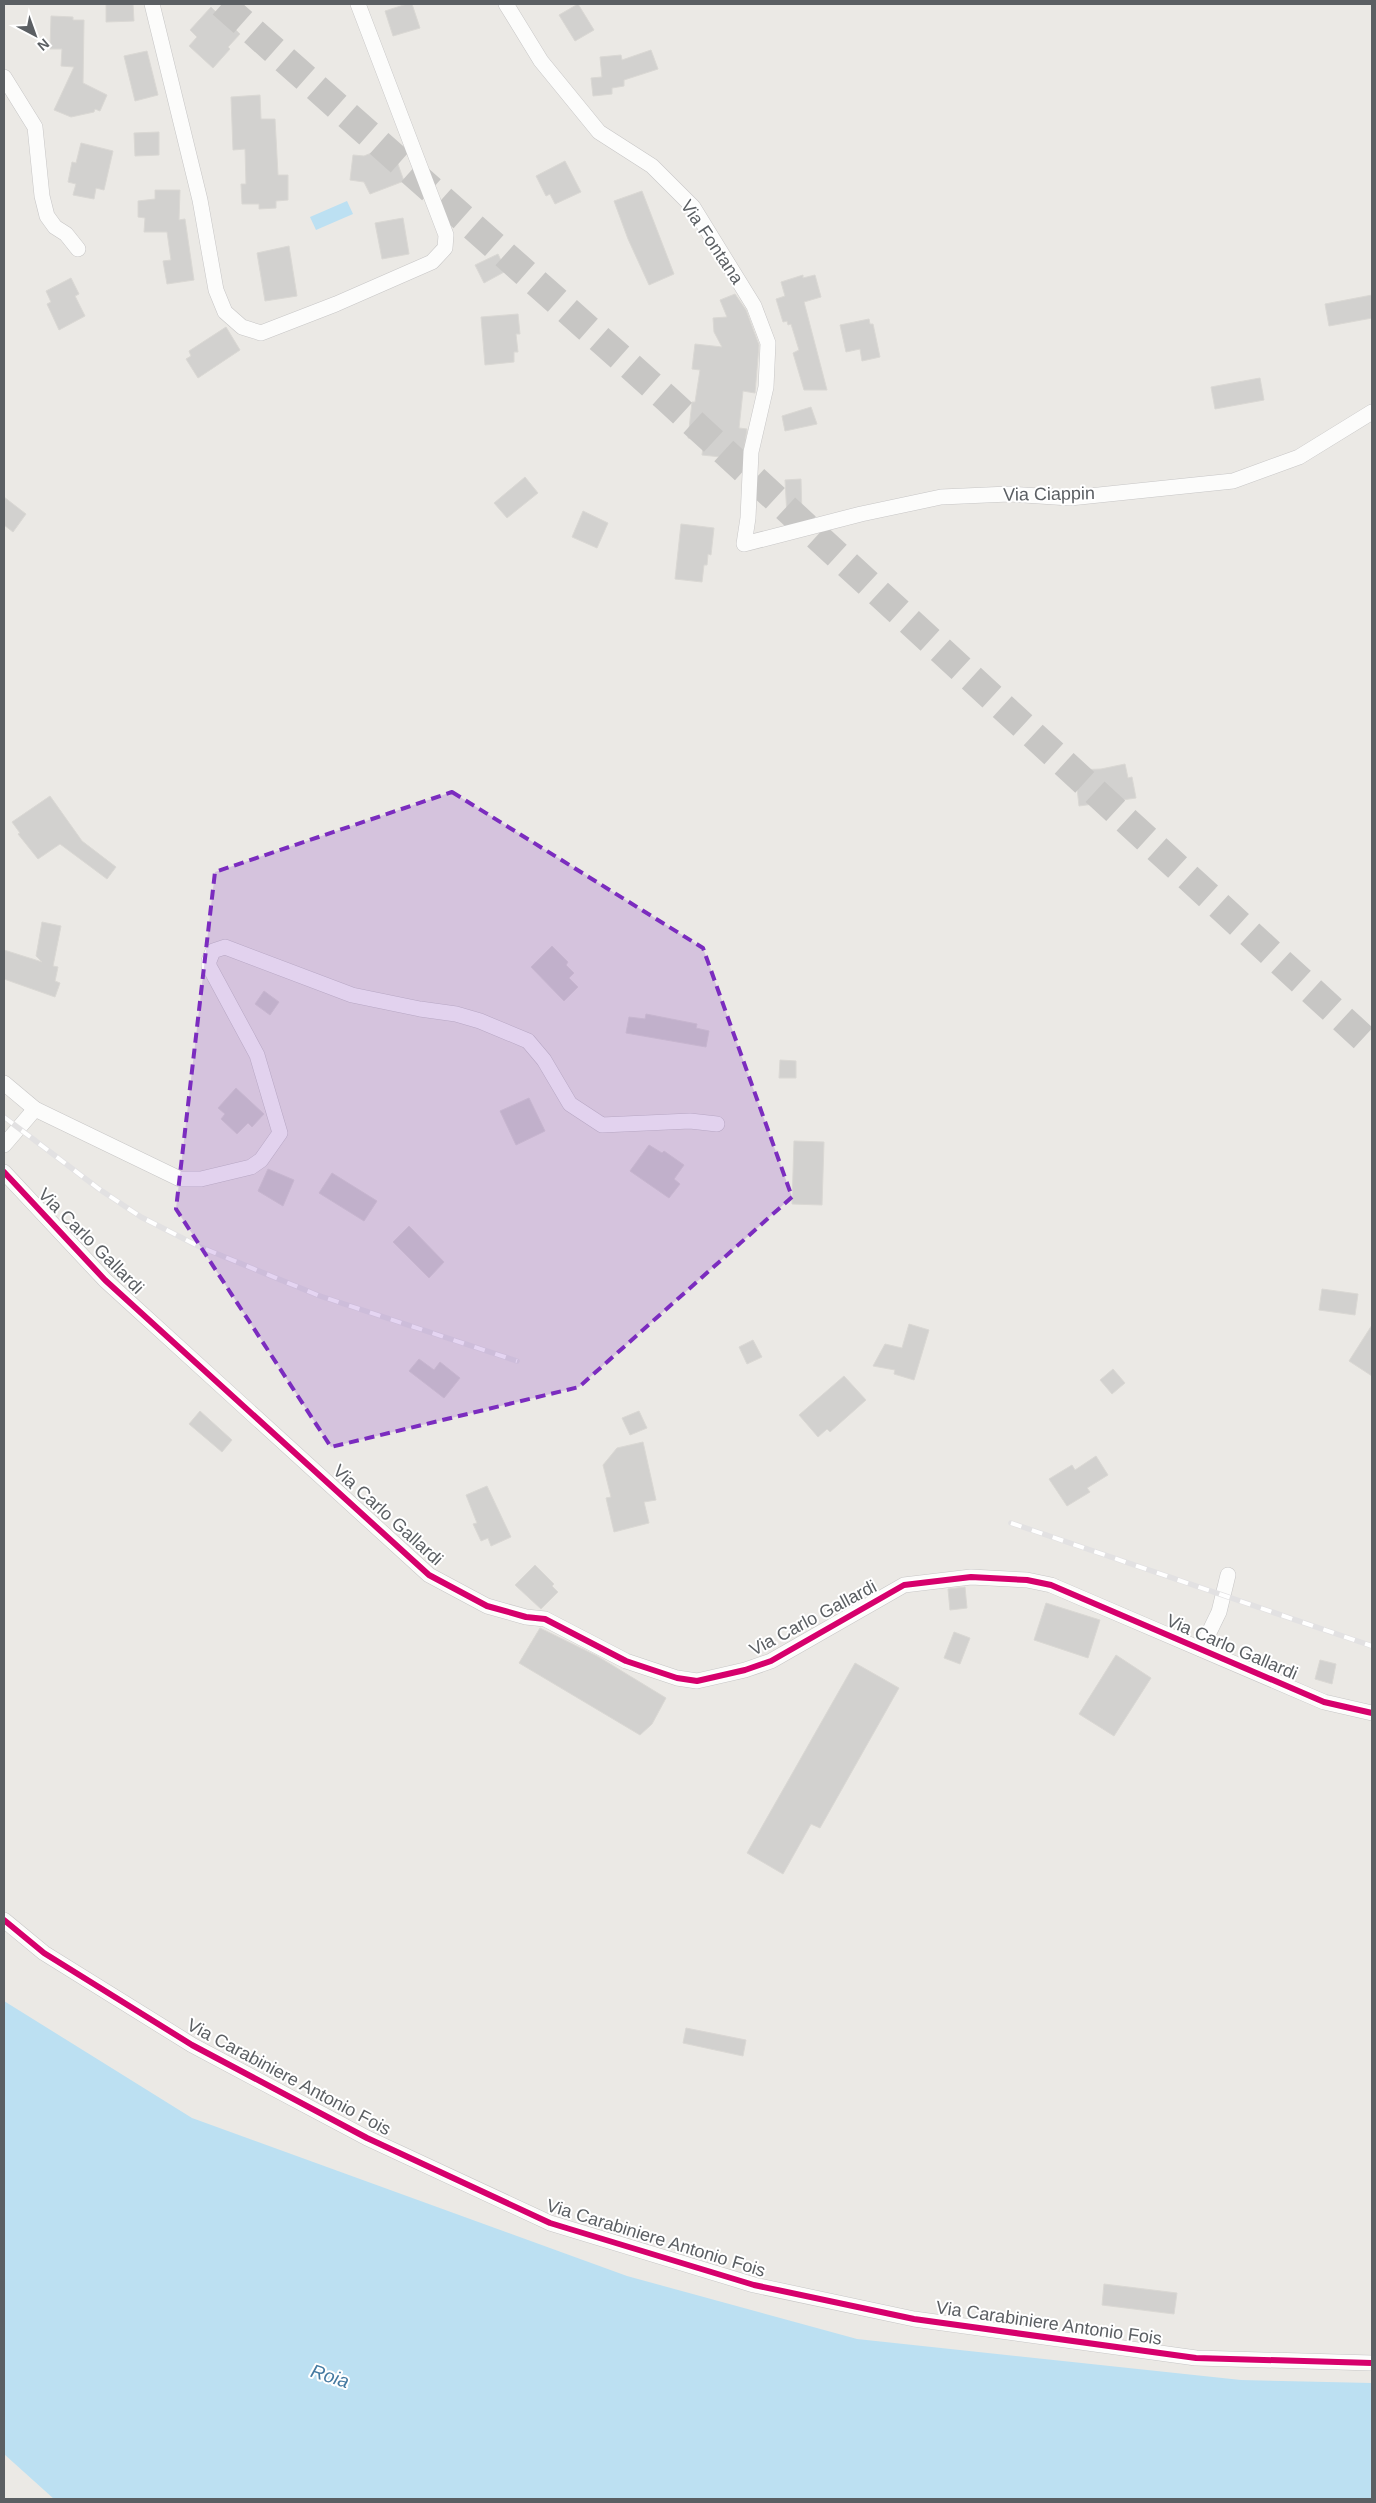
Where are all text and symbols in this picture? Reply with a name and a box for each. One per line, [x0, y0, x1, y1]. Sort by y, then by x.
north arrow [10, 10, 60, 60]
text: N [34, 35, 53, 54]
street label: Via Fontana [677, 196, 748, 289]
street label: Via Ciappin [1003, 483, 1095, 505]
street label: Via Carlo Gallardi [34, 1184, 148, 1298]
street label: Via Carlo Gallardi [329, 1460, 447, 1570]
street label: Via Carlo Gallardi [746, 1576, 880, 1660]
street label: Via Carlo Gallardi [1163, 1610, 1301, 1684]
street label: Via Carabiniere Antonio Fois [184, 2015, 394, 2139]
street label: Via Carabiniere Antonio Fois [544, 2195, 768, 2281]
street label: Via Carabiniere Antonio Fois [935, 2297, 1163, 2349]
water label: Roia [308, 2360, 352, 2392]

